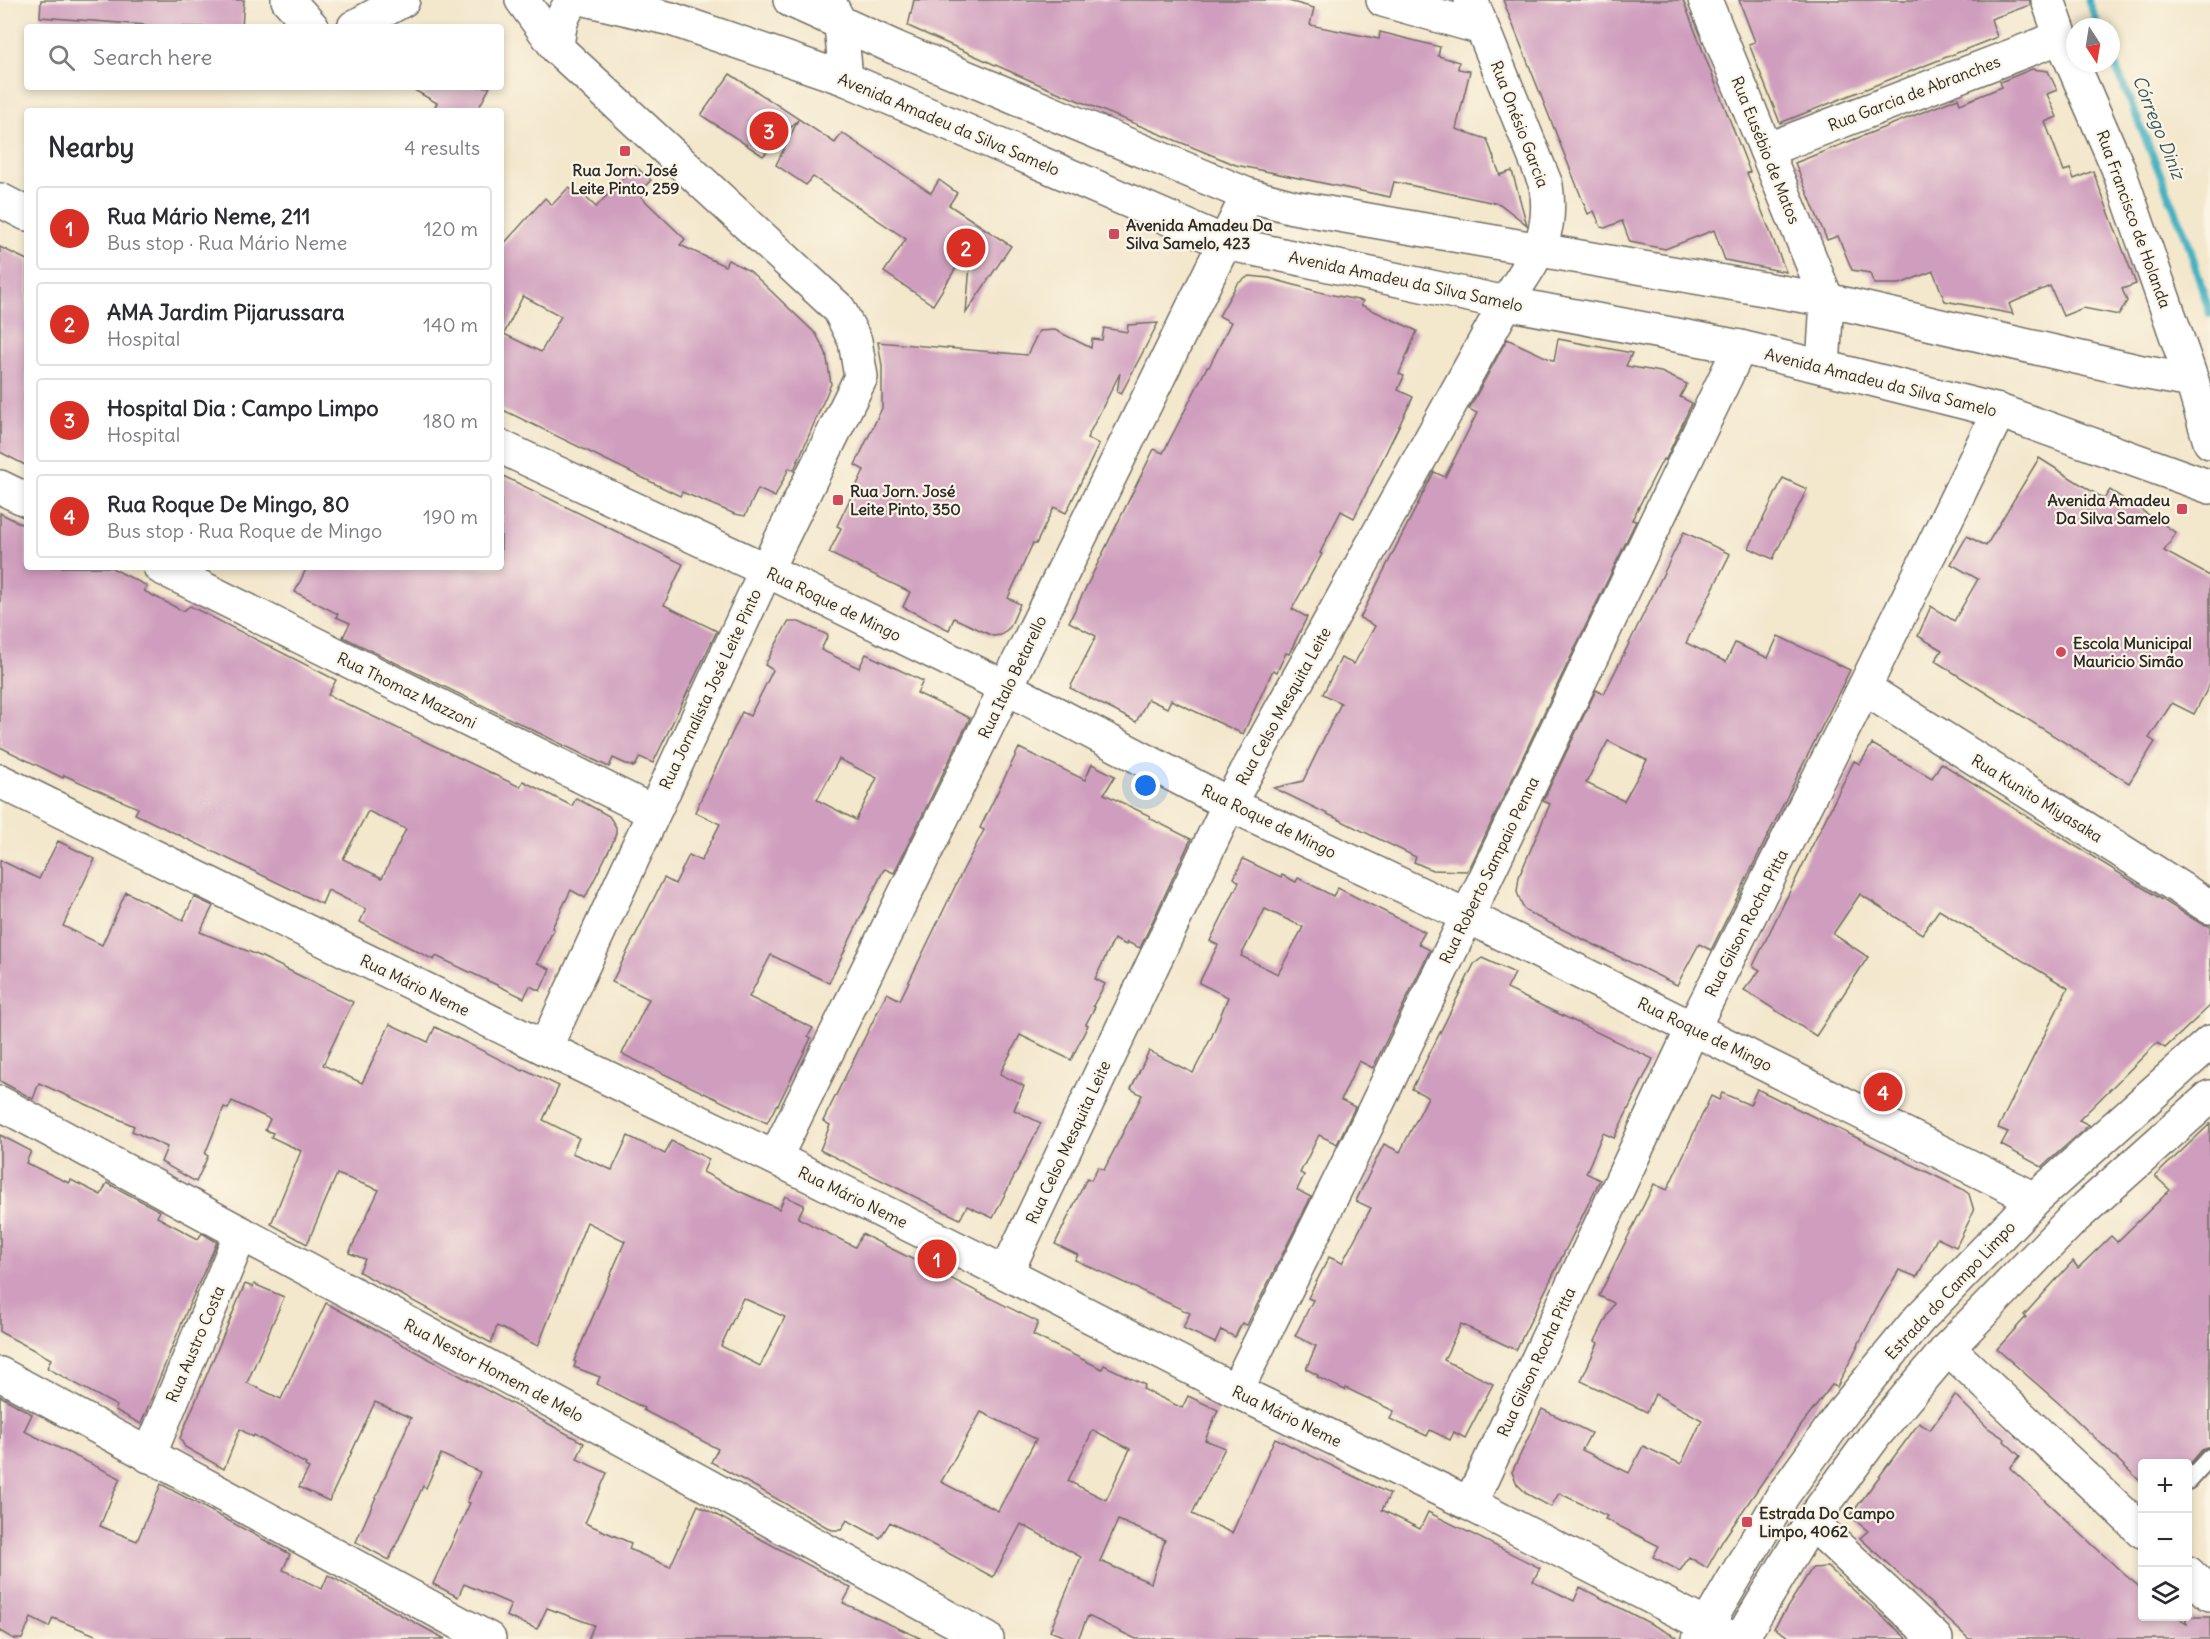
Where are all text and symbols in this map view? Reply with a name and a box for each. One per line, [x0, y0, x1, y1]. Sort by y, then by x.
north arrow [2066, 18, 2120, 72]
search box [24, 24, 504, 90]
icon: search [45, 41, 78, 74]
text: Search here [93, 43, 212, 71]
street label: Rua Garcia de Abranches [1825, 51, 2003, 135]
street label: Rua Onésio Garcia [1487, 58, 1553, 190]
street label: Avenida Amadeu da Silva Samelo [835, 68, 1063, 180]
water label: Córrego Diniz [2128, 72, 2191, 184]
street label: Rua Eusébio de Matos [1727, 73, 1805, 227]
pin: 3 [750, 108, 788, 154]
street label: Rua Francisco de Holanda [2092, 127, 2176, 311]
text: Nearby [48, 131, 134, 164]
text: 4 results [404, 135, 480, 160]
marker: Rua Jorn. José Leite Pinto, 259 [618, 144, 632, 158]
place label: Rua Jorn. José Leite Pinto, 259 [570, 160, 680, 198]
text: Rua Mário Neme, 211 [107, 202, 311, 230]
place label: Avenida Amadeu Da Silva Samelo, 423 [1126, 215, 1273, 253]
text: 1 [66, 216, 73, 241]
text: 120 m [424, 216, 478, 241]
pin: 2 [946, 226, 986, 270]
marker: Avenida Amadeu Da Silva Samelo, 423 [1107, 227, 1121, 241]
text: Bus stop · Rua Mário Neme [107, 230, 347, 255]
street label: Avenida Amadeu da Silva Samelo [1287, 246, 1525, 316]
text: AMA Jardim Pijarussara [107, 298, 345, 326]
text: 2 [64, 312, 75, 337]
text: 140 m [423, 312, 478, 337]
text: Hospital [107, 326, 180, 351]
street label: Avenida Amadeu da Silva Samelo [1763, 343, 1999, 421]
text: Hospital Dia : Campo Limpo [107, 394, 379, 422]
text: 3 [64, 408, 75, 433]
text: 180 m [423, 408, 478, 433]
text: Hospital [107, 422, 180, 447]
place label: Rua Jorn. José Leite Pinto, 350 [850, 481, 961, 519]
text: Rua Roque De Mingo, 80 [107, 490, 349, 518]
place label: Avenida Amadeu Da Silva Samelo [2048, 490, 2171, 528]
marker: Rua Jorn. José Leite Pinto, 350 [831, 493, 845, 507]
marker: Avenida Amadeu Da Silva Samelo [2175, 502, 2189, 516]
text: 4 [64, 504, 75, 529]
text: 190 m [423, 504, 478, 529]
text: Bus stop · Rua Roque de Mingo [107, 518, 382, 543]
street label: Rua Roque de Mingo [763, 563, 905, 645]
street label: Rua Jornalista José Leite Pinto [655, 586, 765, 792]
street label: Rua Italo Betarello [974, 612, 1050, 742]
street label: Rua Celso Mesquita Leite [1231, 623, 1335, 789]
place label: Escola Municipal Mauricio Simão [2073, 633, 2192, 671]
marker: Escola Municipal Mauricio Simão [2054, 645, 2068, 659]
street label: Rua Thomaz Mazzoni [334, 648, 480, 732]
street label: Rua Kunito Miyasaka [1968, 750, 2106, 846]
your location [1131, 771, 1160, 800]
street label: Rua Roberto Sampaio Penna [1435, 773, 1543, 967]
street label: Rua Roque de Mingo [1198, 780, 1340, 862]
street label: Rua Gilson Rocha Pitta [1700, 846, 1792, 1000]
street label: Rua Mário Neme [357, 950, 473, 1020]
street label: Rua Roque de Mingo [1634, 993, 1776, 1075]
street label: Rua Celso Mesquita Leite [1021, 1057, 1115, 1227]
pin: 4 [1864, 1070, 1902, 1114]
street label: Rua Mário Neme [795, 1162, 911, 1232]
street label: Estrada do Campo Limpo [1881, 1217, 2019, 1363]
pin: 1 [918, 1236, 956, 1282]
street label: Rua Austro Costa [161, 1283, 229, 1405]
street label: Rua Gilson Rocha Pitta [1493, 1284, 1579, 1440]
street label: Rua Nestor Homem de Melo [401, 1314, 587, 1426]
street label: Rua Mário Neme [1229, 1381, 1345, 1451]
map controls [2138, 1459, 2192, 1621]
button: + [2138, 1459, 2192, 1513]
place label: Estrada Do Campo Limpo, 4062 [1759, 1503, 1895, 1542]
button: − [2138, 1513, 2192, 1567]
marker: Estrada Do Campo Limpo, 4062 [1740, 1515, 1754, 1529]
button: layers [2138, 1567, 2192, 1621]

